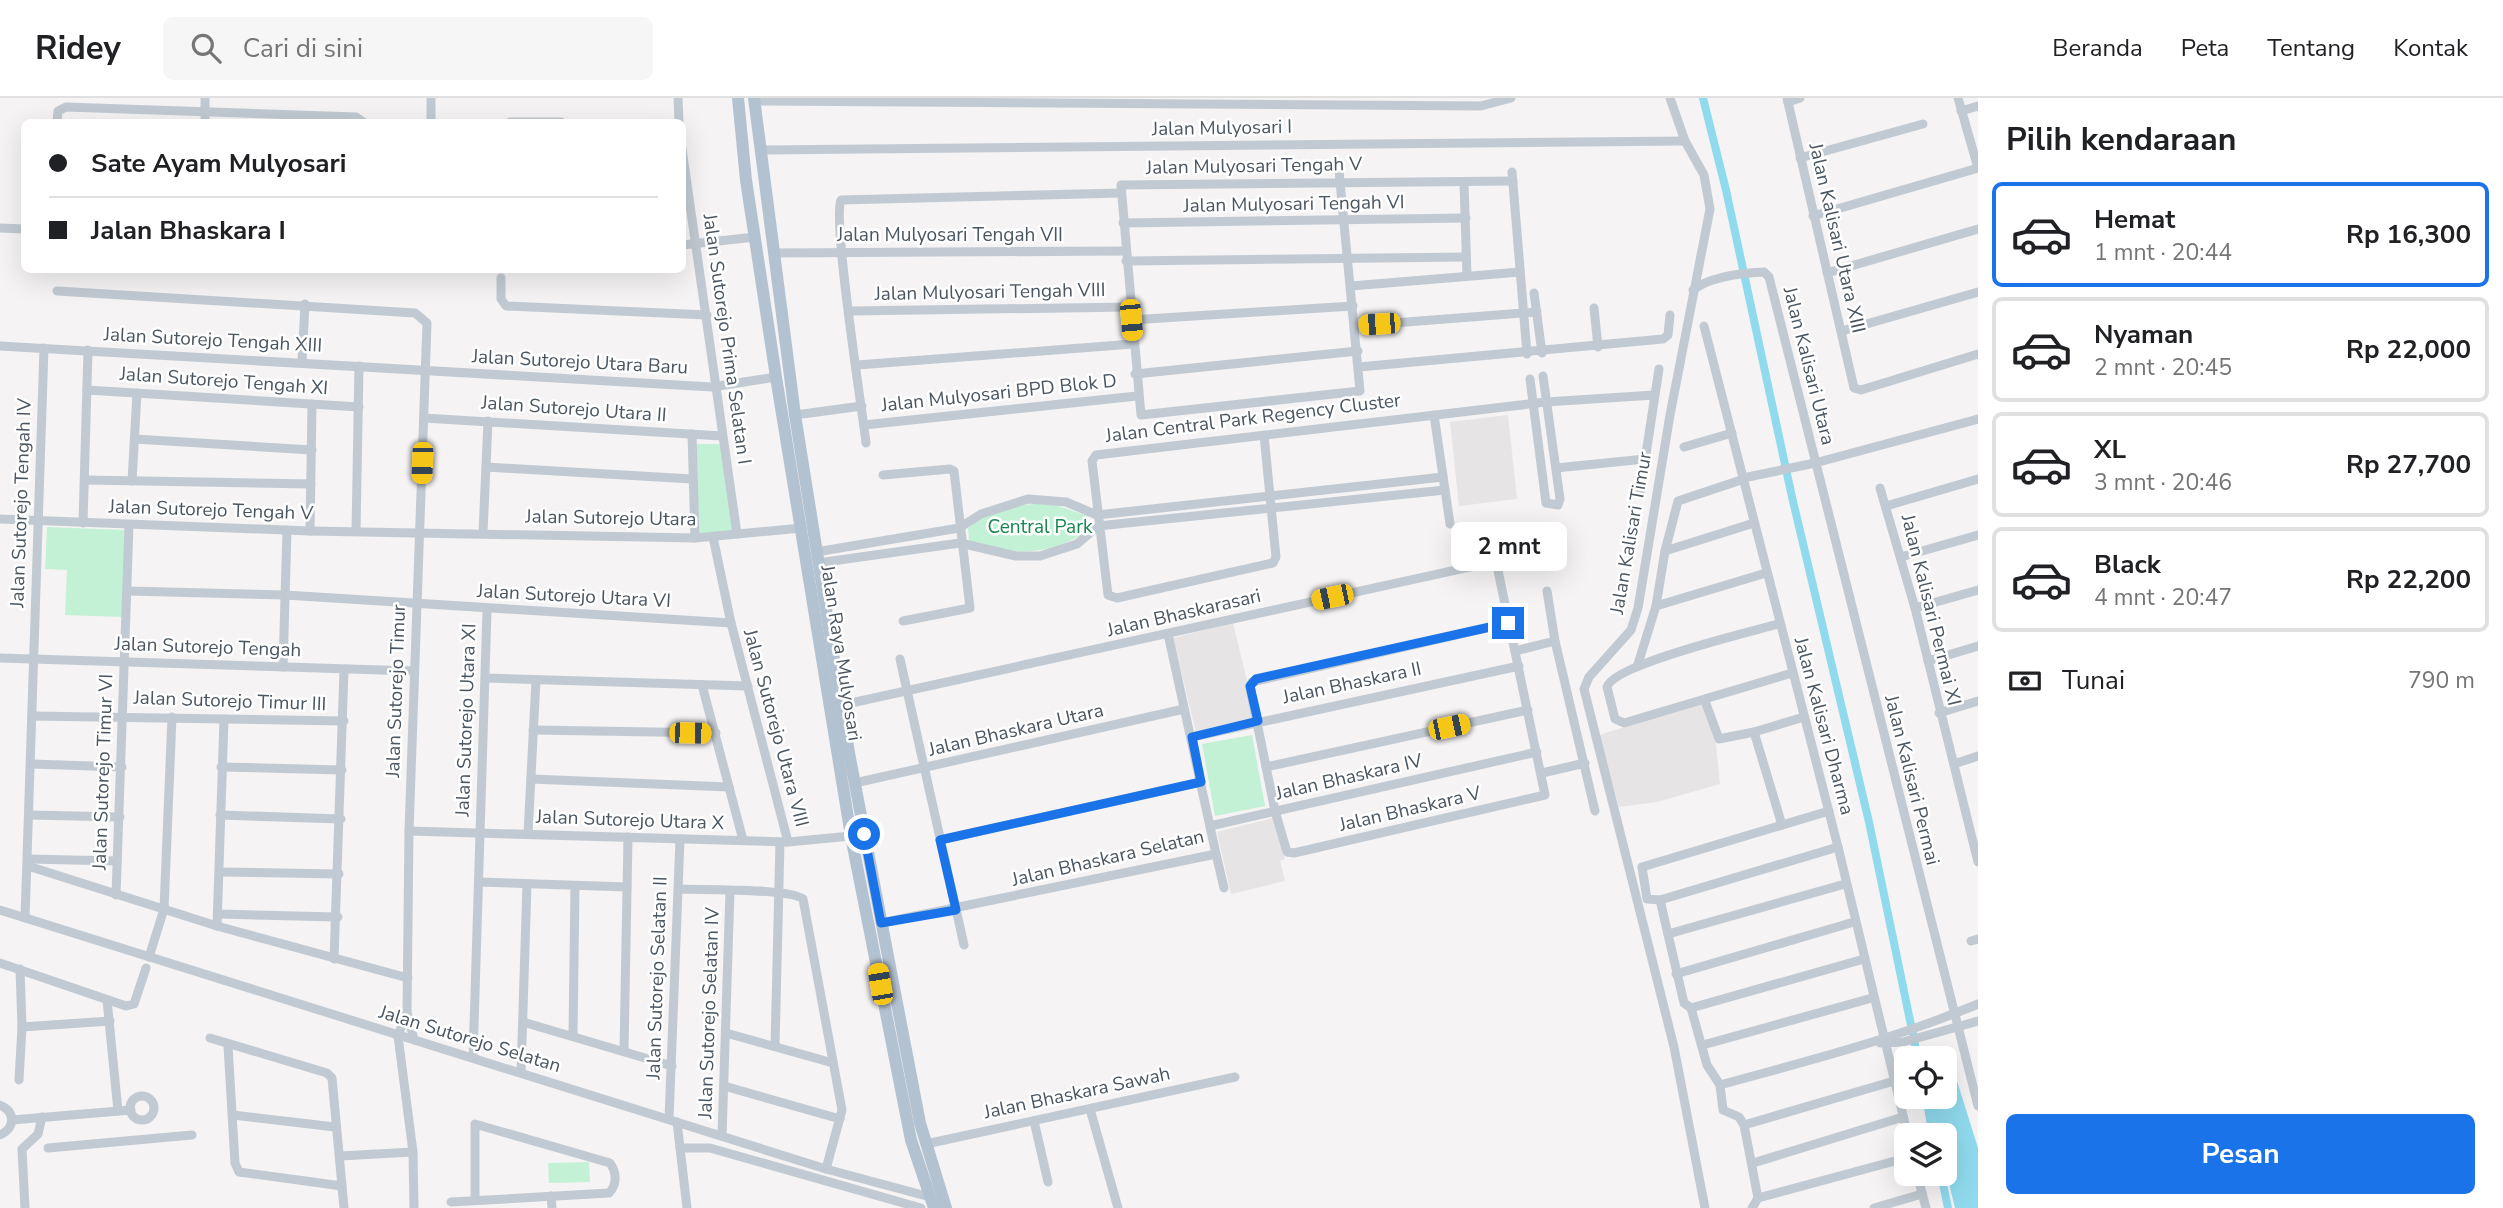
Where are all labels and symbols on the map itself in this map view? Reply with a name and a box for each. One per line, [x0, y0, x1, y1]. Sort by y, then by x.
street label: Jalan Mulyosari I [1151, 114, 1292, 142]
street label: Jalan Kalisari Utara XIII [1802, 140, 1871, 335]
street label: Jalan Mulyosari Tengah V [1145, 151, 1363, 181]
street label: Jalan Mulyosari Tengah VI [1182, 189, 1405, 219]
street label: Jalan Sutorejo Prima Selatan I [696, 211, 757, 466]
street label: Jalan Mulyosari Tengah VII [836, 222, 1063, 248]
street label: Jalan Mulyosari Tengah VIII [873, 277, 1106, 307]
street label: Jalan Kalisari Utara [1777, 283, 1841, 448]
car [1119, 298, 1144, 342]
car [1358, 312, 1401, 336]
street label: Jalan Sutorejo Tengah XIII [102, 321, 323, 359]
street label: Jalan Sutorejo Utara Baru [470, 343, 689, 381]
street label: Jalan Sutorejo Tengah XI [118, 361, 329, 401]
street label: Jalan Mulyosari BPD Blok D [879, 368, 1118, 418]
street label: Jalan Central Park Regency Cluster [1103, 387, 1402, 449]
street label: Jalan Sutorejo Utara II [479, 389, 668, 428]
street label: Jalan Sutorejo Tengah IV [4, 397, 38, 609]
car [411, 442, 434, 484]
street label: Jalan Kalisari Timur [1604, 450, 1658, 617]
street label: Jalan Sutorejo Tengah V [107, 493, 315, 527]
street label: Jalan Sutorejo Utara [524, 503, 697, 532]
street label: Jalan Kalisari Permai XI [1894, 511, 1967, 708]
park label: Central Park [988, 514, 1093, 540]
callout: 2 mnt [1450, 522, 1566, 570]
street label: Jalan Raya Mulyosari [814, 562, 868, 743]
street label: Jalan Sutorejo Utara VI [475, 578, 672, 614]
car [1310, 582, 1355, 612]
street label: Jalan Bhaskarasari [1104, 583, 1263, 644]
street label: Jalan Sutorejo Timur [380, 604, 412, 779]
route end [1492, 607, 1524, 639]
street label: Jalan Sutorejo Utara XI [450, 623, 482, 818]
street label: Jalan Sutorejo Utara VIII [737, 625, 815, 830]
street label: Jalan Sutorejo Tengah [113, 631, 302, 663]
street label: Jalan Kalisari Dharma [1788, 633, 1860, 818]
street label: Jalan Bhaskara II [1279, 656, 1424, 711]
street label: Jalan Sutorejo Timur VI [87, 674, 119, 871]
street label: Jalan Sutorejo Timur III [132, 685, 327, 717]
street label: Jalan Kalisari Permai [1878, 691, 1946, 868]
street label: Jalan Bhaskara Utara [925, 697, 1106, 763]
car [1427, 712, 1472, 742]
car [669, 722, 712, 744]
street label: Jalan Bhaskara IV [1272, 747, 1426, 807]
street label: Jalan Bhaskara V [1336, 780, 1484, 838]
street label: Jalan Sutorejo Utara X [534, 804, 725, 836]
route start [848, 818, 880, 850]
street label: Jalan Bhaskara Selatan [1008, 823, 1207, 893]
street label: Jalan Sutorejo Selatan II [640, 876, 674, 1081]
street label: Jalan Sutorejo Selatan IV [692, 906, 726, 1120]
car [867, 961, 894, 1007]
street label: Jalan Sutorejo Selatan [375, 999, 564, 1079]
street label: Jalan Bhaskara Sawah [980, 1061, 1173, 1126]

